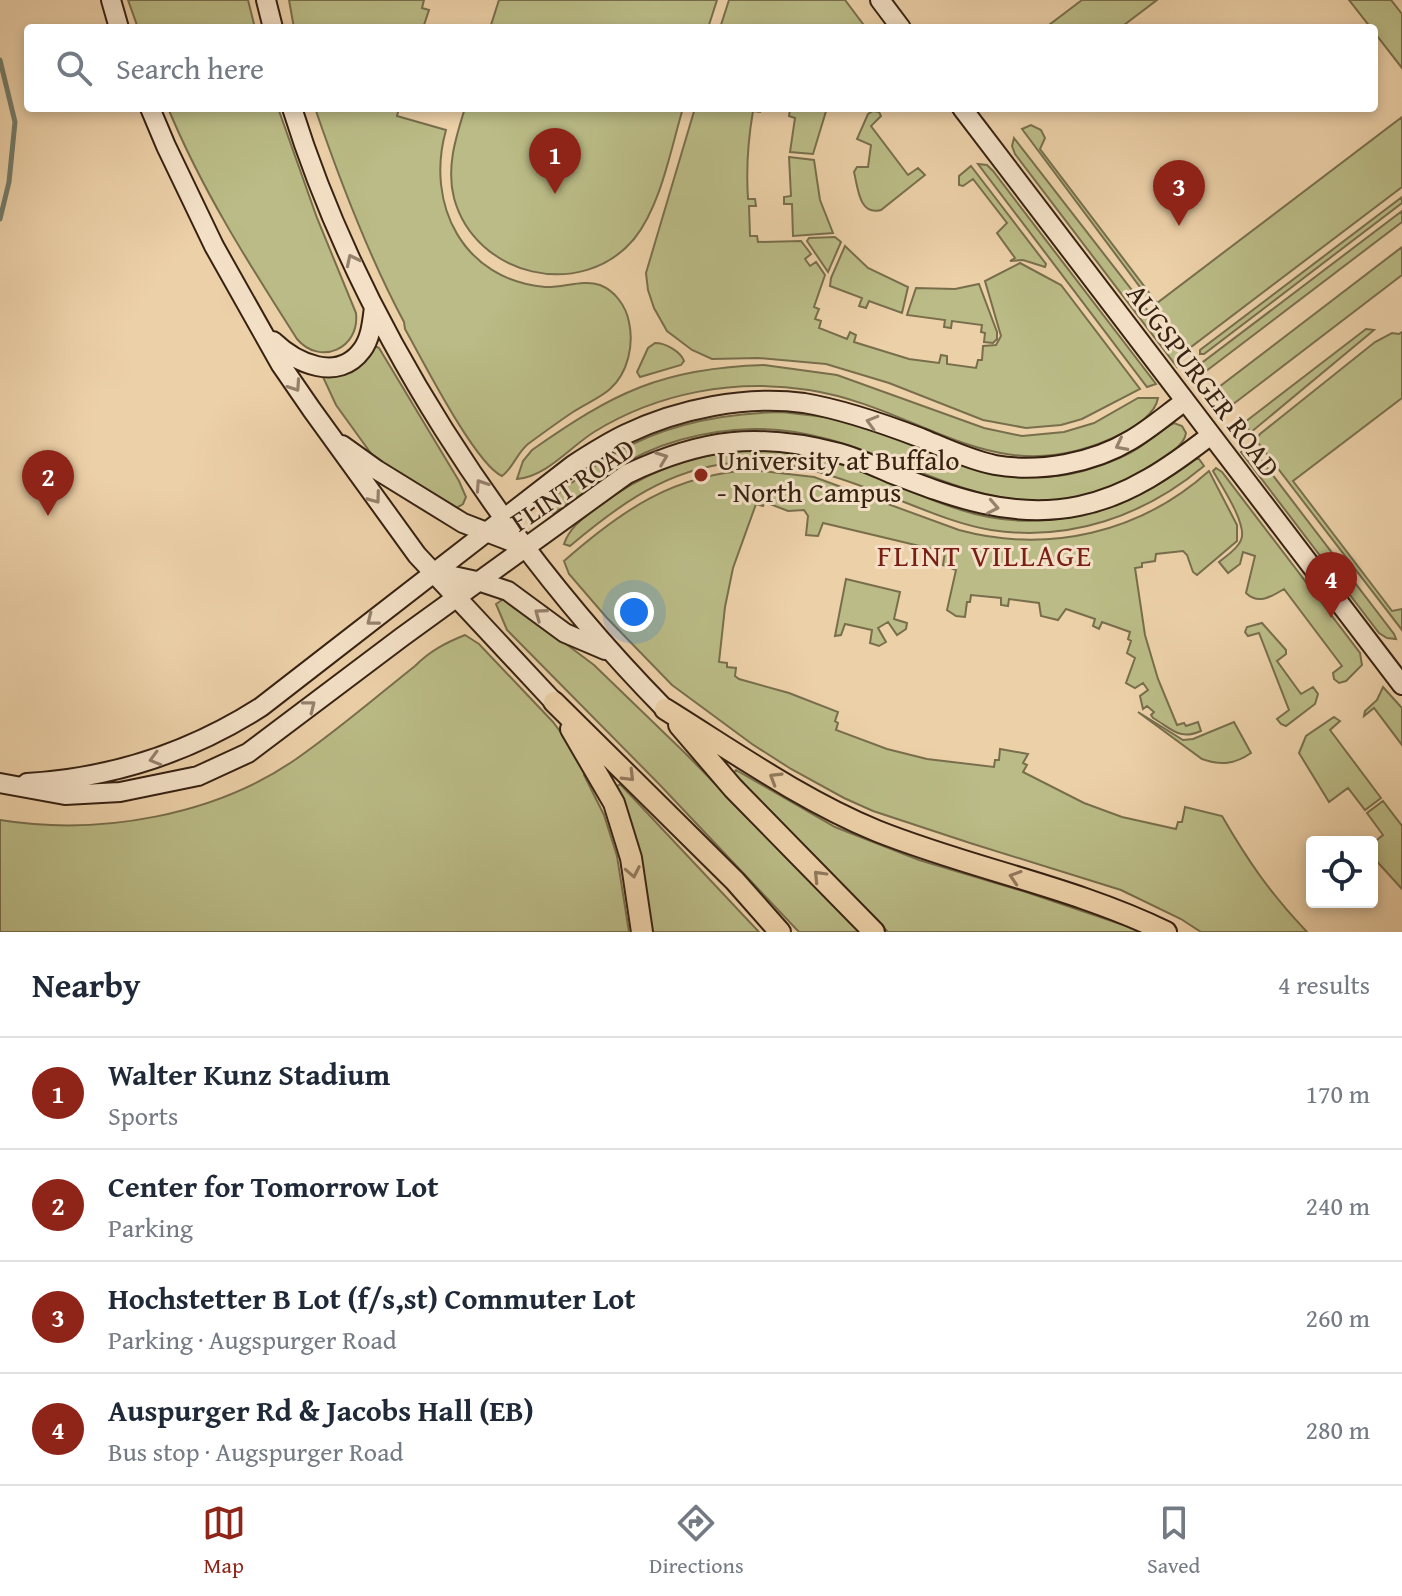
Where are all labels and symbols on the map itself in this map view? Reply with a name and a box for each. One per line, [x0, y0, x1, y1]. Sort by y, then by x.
pin: 1 [529, 128, 581, 194]
pin: 3 [1153, 160, 1205, 226]
one-way arrow [346, 254, 362, 268]
street label: AUGSPURGER ROAD [1117, 274, 1291, 486]
one-way arrow [285, 377, 300, 391]
one-way arrow [866, 415, 880, 431]
street label: FLINT ROAD [502, 427, 642, 541]
one-way arrow [1115, 435, 1129, 451]
place label: University at Buffalo - North Campus [717, 439, 960, 512]
pin: 2 [22, 450, 74, 516]
one-way arrow [654, 452, 668, 468]
marker: University at Buffalo - North Campus [692, 466, 710, 484]
one-way arrow [476, 480, 491, 494]
one-way arrow [365, 489, 379, 503]
one-way arrow [986, 497, 1000, 514]
district label: FLINT VILLAGE [877, 533, 1093, 577]
pin: 4 [1305, 552, 1357, 618]
your location [614, 592, 654, 632]
one-way arrow [534, 610, 548, 624]
one-way arrow [366, 611, 381, 625]
one-way arrow [301, 701, 316, 715]
one-way arrow [148, 750, 162, 766]
one-way arrow [620, 767, 634, 781]
one-way arrow [769, 772, 784, 788]
one-way arrow [624, 866, 641, 879]
one-way arrow [1008, 870, 1022, 886]
one-way arrow [814, 871, 828, 885]

